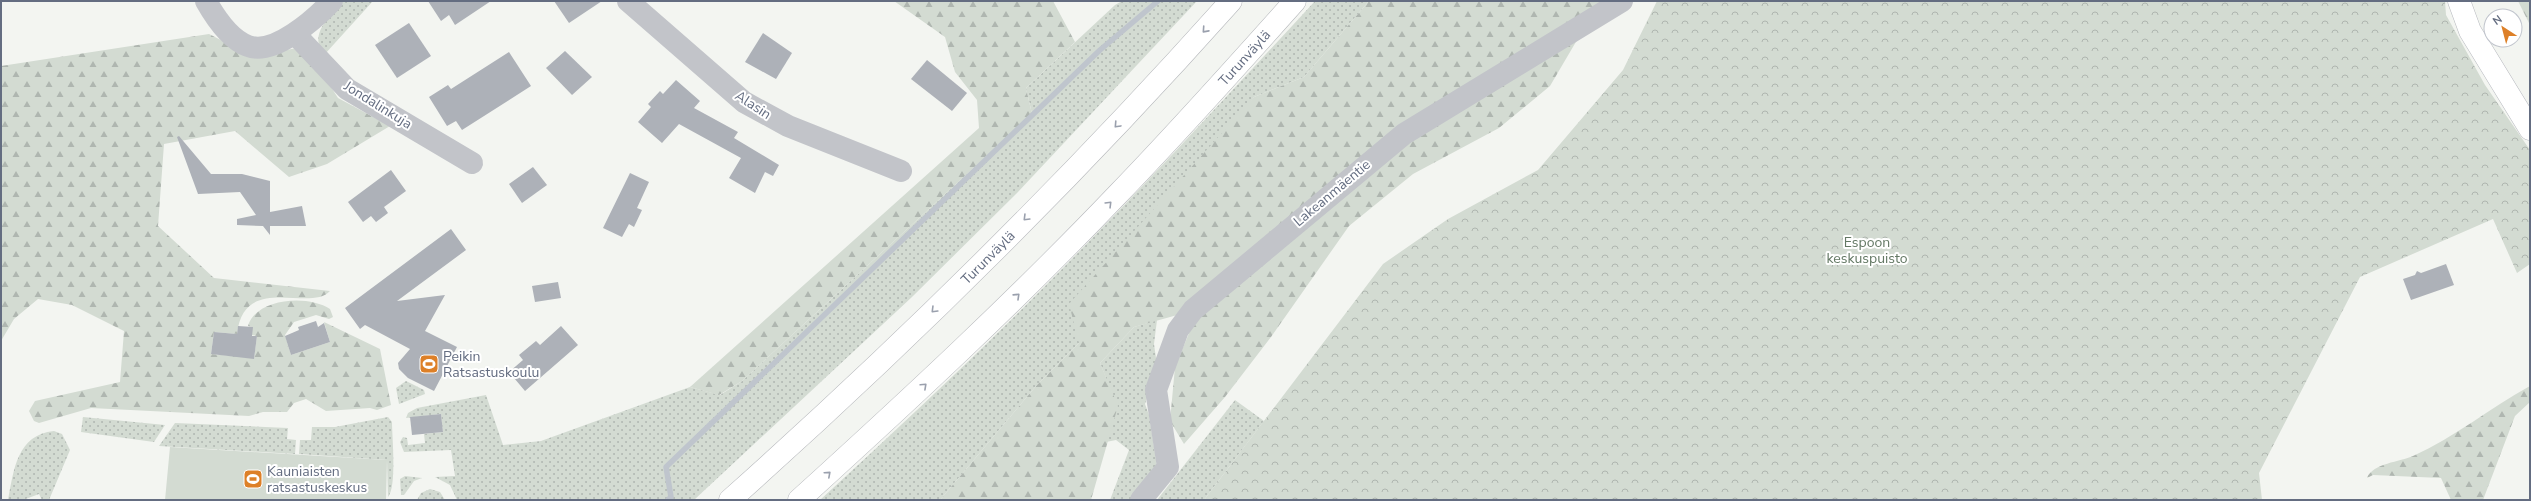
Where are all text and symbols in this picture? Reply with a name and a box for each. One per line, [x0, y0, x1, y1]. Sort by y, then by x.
north arrow [2483, 8, 2523, 48]
text: N [2490, 12, 2505, 29]
one-way arrow [1203, 25, 1210, 33]
street label: Turunväylä [1214, 26, 1275, 90]
street label: Jondalinkuja [340, 76, 416, 133]
street label: Alasin [731, 86, 775, 124]
one-way arrow [1115, 121, 1122, 128]
street label: Lakeanmäentie [1289, 155, 1375, 231]
one-way arrow [1104, 201, 1112, 209]
one-way arrow [1023, 213, 1031, 221]
street label: Turunväylä [957, 226, 1019, 289]
park label: Espoon keskuspuisto [1826, 233, 1908, 268]
one-way arrow [1012, 293, 1020, 301]
one-way arrow [931, 305, 939, 313]
place label: Peikin Ratsastuskoulu [443, 347, 539, 382]
sports icon: Peikin Ratsastuskoulu [418, 353, 440, 375]
one-way arrow [919, 384, 926, 391]
place label: Kauniaisten ratsastuskeskus [267, 462, 367, 497]
sports icon: Kauniaisten ratsastuskeskus [242, 468, 264, 490]
one-way arrow [823, 471, 831, 478]

